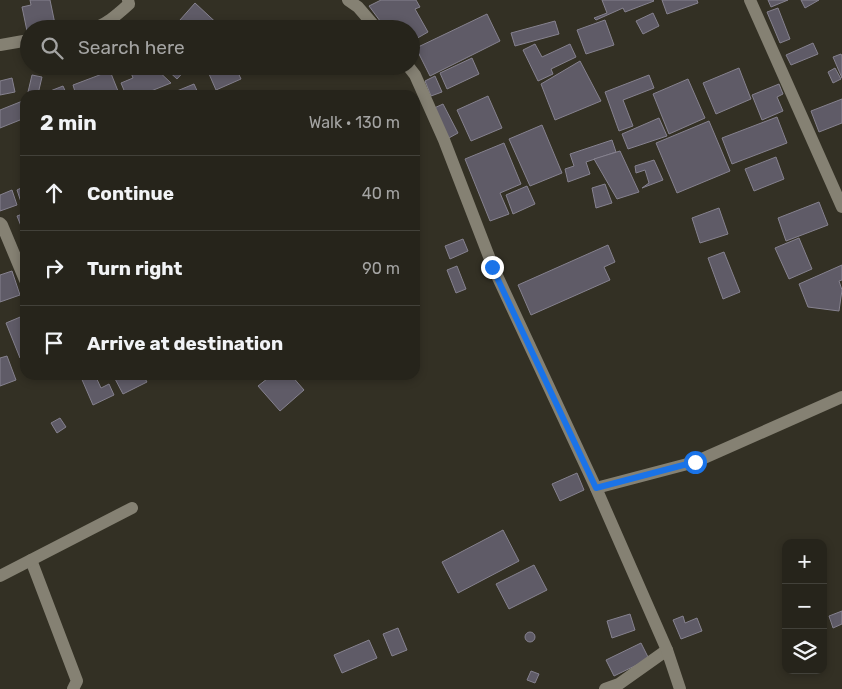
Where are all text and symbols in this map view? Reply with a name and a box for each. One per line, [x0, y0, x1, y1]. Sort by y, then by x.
search box [20, 20, 420, 75]
icon: search [38, 34, 66, 62]
text: Search here [78, 36, 185, 59]
text: 2 min [40, 110, 97, 135]
text: Walk · 130 m [309, 113, 400, 132]
icon: ahead [40, 179, 68, 207]
text: Continue [87, 182, 174, 205]
text: 40 m [362, 184, 400, 203]
icon: right [40, 254, 68, 282]
route end [481, 256, 504, 279]
text: Turn right [87, 257, 182, 280]
text: 90 m [362, 259, 400, 278]
icon: arrive [40, 329, 68, 357]
text: Arrive at destination [87, 332, 283, 355]
route start [684, 451, 707, 474]
map controls [782, 539, 827, 674]
button: + [782, 539, 827, 584]
button: − [782, 584, 827, 629]
button: layers [782, 629, 827, 674]

